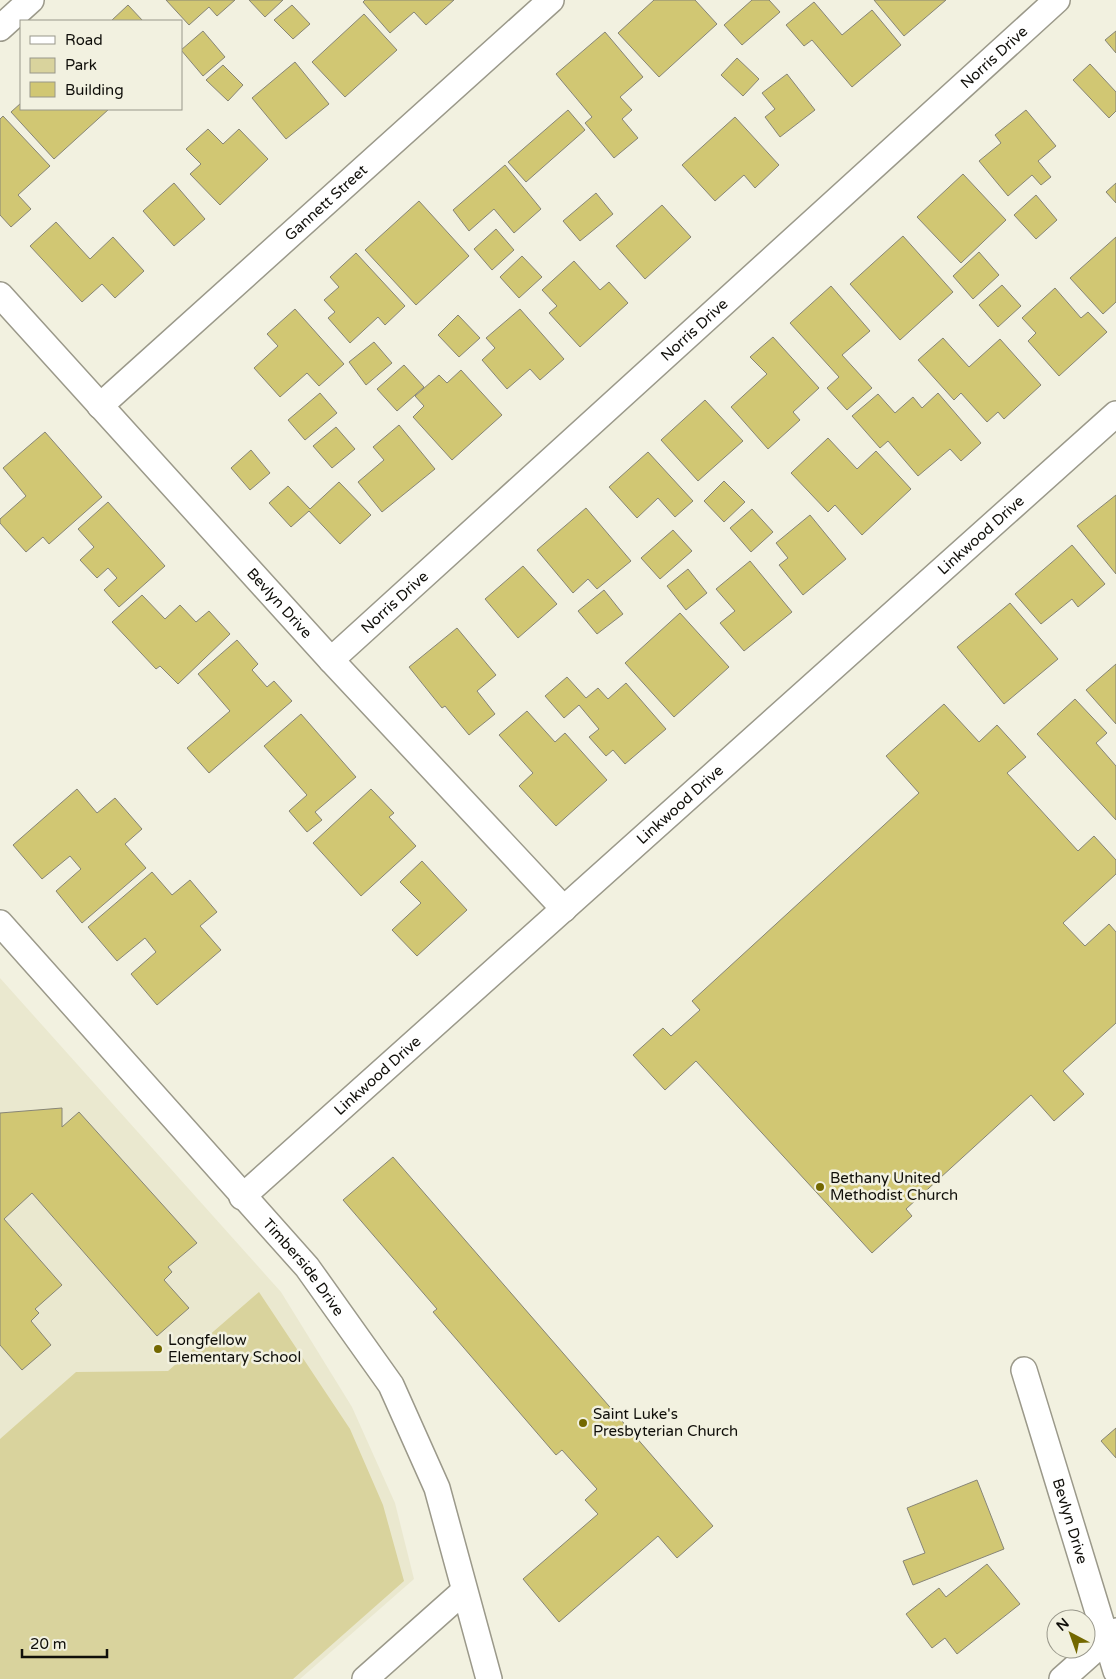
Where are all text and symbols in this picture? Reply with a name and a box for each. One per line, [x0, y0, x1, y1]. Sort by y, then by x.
legend [20, 20, 182, 110]
street label: Norris Drive [957, 22, 1031, 92]
text: Road [65, 31, 103, 49]
text: Park [65, 56, 97, 74]
text: Building [65, 81, 124, 99]
street label: Gannett Street [281, 161, 371, 244]
street label: Norris Drive [657, 295, 732, 365]
street label: Linkwood Drive [934, 492, 1028, 579]
street label: Bevlyn Drive [243, 564, 316, 642]
street label: Norris Drive [357, 567, 432, 637]
street label: Linkwood Drive [633, 761, 727, 848]
street label: Linkwood Drive [331, 1032, 425, 1119]
place label: Bethany United Methodist Church [830, 1169, 958, 1204]
marker: Bethany United Methodist Church [814, 1181, 826, 1193]
street label: Timberside Drive [259, 1215, 348, 1319]
place label: Longfellow Elementary School [168, 1331, 301, 1366]
marker: Longfellow Elementary School [152, 1343, 164, 1355]
place label: Saint Luke's Presbyterian Church [593, 1405, 738, 1440]
marker: Saint Luke's Presbyterian Church [577, 1417, 589, 1429]
street label: Bevlyn Drive [1049, 1476, 1092, 1566]
north arrow [1046, 1609, 1096, 1659]
text: N [1053, 1614, 1073, 1635]
scale bar [22, 1626, 108, 1658]
text: 20 m [30, 1635, 67, 1653]

